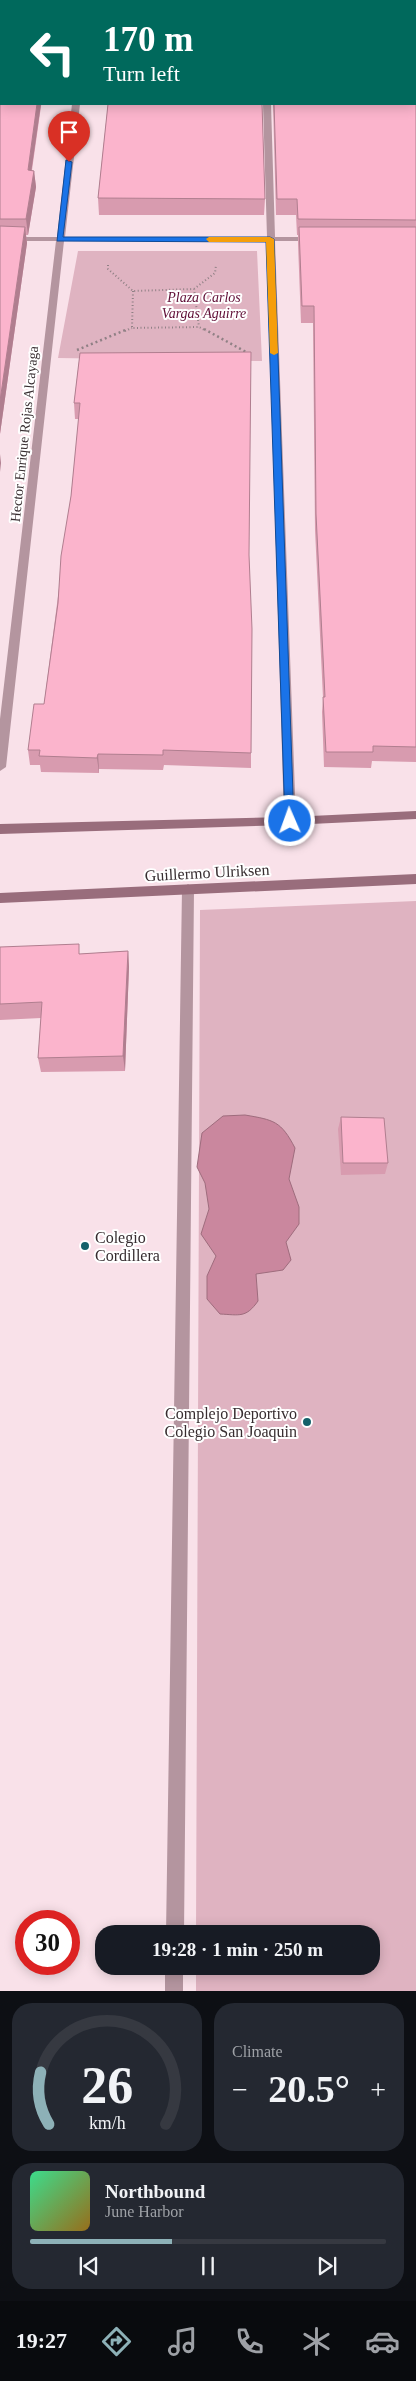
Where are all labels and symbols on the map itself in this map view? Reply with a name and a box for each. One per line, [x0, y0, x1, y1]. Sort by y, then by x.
pin [48, 111, 90, 162]
park label: Plaza Carlos Vargas Aguirre [162, 290, 246, 321]
street label: Hector Enrique Rojas Alcayaga [8, 345, 41, 523]
position arrow [263, 794, 315, 846]
street label: Guillermo Ulriksen [144, 861, 270, 884]
place label: Colegio Cordillera [95, 1229, 160, 1264]
marker: Colegio Cordillera [79, 1240, 91, 1252]
place label: Complejo Deportivo Colegio San Joaquin [165, 1405, 297, 1441]
marker: Complejo Deportivo Colegio San Joaquin [301, 1416, 313, 1428]
speed limit sign: 30 [15, 1910, 80, 1975]

